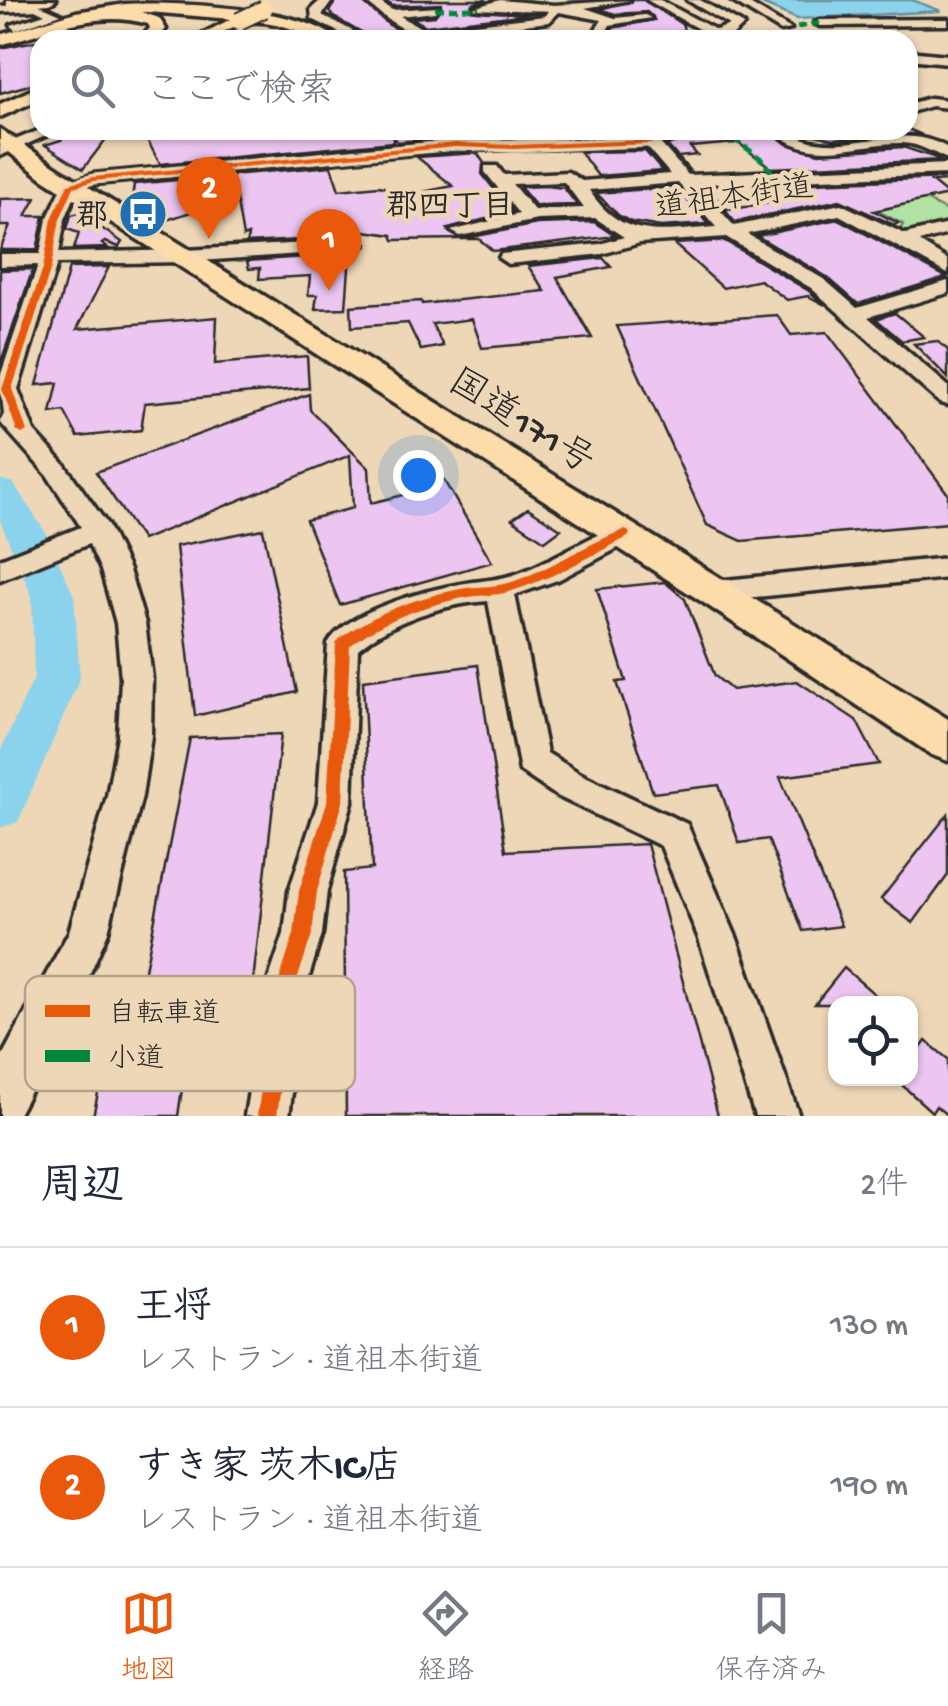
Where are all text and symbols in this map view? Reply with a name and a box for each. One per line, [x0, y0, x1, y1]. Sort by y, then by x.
search box [30, 30, 918, 140]
icon: search [65, 58, 120, 113]
text: ここで検索 [145, 71, 335, 115]
pin: 2 [176, 156, 242, 239]
street label: 道祖本街道 [653, 169, 817, 230]
bus stop icon: 郡 [117, 188, 169, 240]
district label: 郡四丁目 [386, 190, 514, 228]
place label: 郡 [76, 200, 108, 238]
pin: 1 [296, 208, 362, 291]
street label: 国道171号 [438, 360, 602, 486]
your location [393, 450, 444, 501]
legend [25, 976, 355, 1091]
map controls [828, 996, 918, 1086]
button: locate [828, 996, 918, 1086]
text: 自転車道 [108, 998, 220, 1032]
text: 小道 [108, 1043, 164, 1077]
text: 周辺 [40, 1165, 124, 1214]
text: 2件 [860, 1168, 908, 1206]
text: 王将 [135, 1288, 211, 1332]
text: 1 [66, 1308, 79, 1346]
text: 130 m [830, 1308, 908, 1346]
text: レストラン · 道祖本街道 [135, 1344, 483, 1382]
text: すき家 茨木IC店 [135, 1448, 402, 1492]
text: 2 [65, 1468, 80, 1506]
text: 190 m [831, 1468, 908, 1506]
text: レストラン · 道祖本街道 [135, 1504, 483, 1542]
tab: 地図 [121, 1586, 177, 1689]
tab: 経路 [418, 1586, 474, 1689]
tab: 保存済み [715, 1586, 827, 1689]

